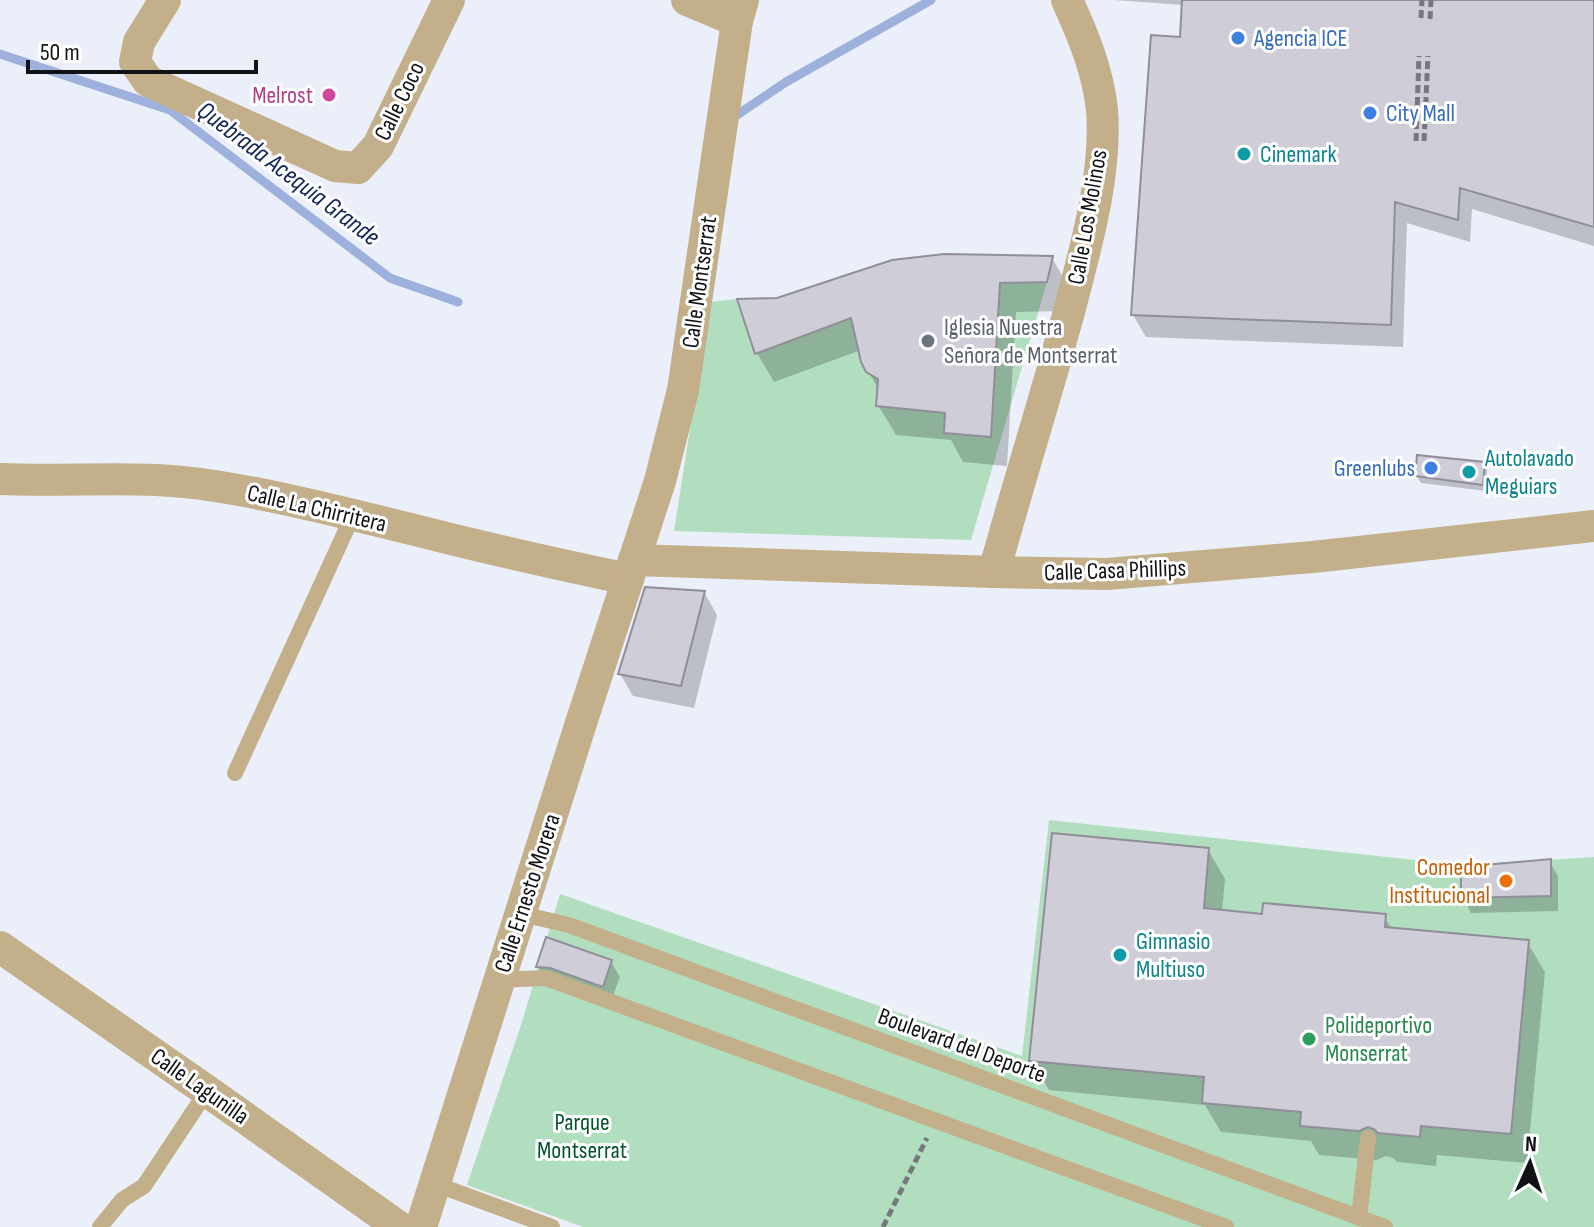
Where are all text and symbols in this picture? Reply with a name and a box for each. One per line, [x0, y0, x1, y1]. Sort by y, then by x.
scale bar [28, 24, 256, 74]
place label: Agencia ICE [1253, 24, 1348, 53]
marker: Agencia ICE [1229, 29, 1247, 47]
text: 50 m [40, 38, 80, 67]
street label: Calle Coco [368, 57, 431, 145]
place label: Melrost [252, 81, 313, 110]
marker: Melrost [320, 86, 338, 104]
water label: Quebrada Acequia Grande [191, 95, 385, 253]
place label: City Mall [1386, 99, 1455, 128]
marker: City Mall [1361, 104, 1379, 122]
place label: Cinemark [1260, 140, 1337, 169]
marker: Cinemark [1235, 145, 1253, 163]
street label: Calle Los Molinos [1061, 147, 1114, 287]
street label: Calle Montserrat [676, 214, 723, 350]
place label: Iglesia Nuestra Señora de Montserrat [944, 313, 1117, 370]
marker: Iglesia Nuestra Señora de Montserrat [919, 332, 937, 350]
place label: Autolavado Meguiars [1484, 444, 1574, 501]
place label: Greenlubs [1334, 454, 1415, 483]
marker: Greenlubs [1422, 459, 1440, 477]
marker: Autolavado Meguiars [1460, 463, 1478, 481]
street label: Calle La Chirritera [244, 478, 389, 539]
street label: Calle Casa Phillips [1043, 554, 1187, 587]
street label: Calle Ernesto Morera [488, 810, 567, 976]
place label: Comedor Institucional [1389, 853, 1490, 910]
marker: Comedor Institucional [1497, 872, 1515, 890]
place label: Gimnasio Multiuso [1136, 927, 1210, 984]
marker: Gimnasio Multiuso [1111, 946, 1129, 964]
street label: Boulevard del Deporte [874, 1002, 1050, 1089]
place label: Polideportivo Monserrat [1325, 1011, 1432, 1068]
marker: Polideportivo Monserrat [1300, 1030, 1318, 1048]
street label: Calle Lagunilla [145, 1042, 255, 1131]
park label: Parque Montserrat [537, 1108, 627, 1165]
north arrow [1490, 1123, 1570, 1203]
text: N [1524, 1131, 1538, 1158]

